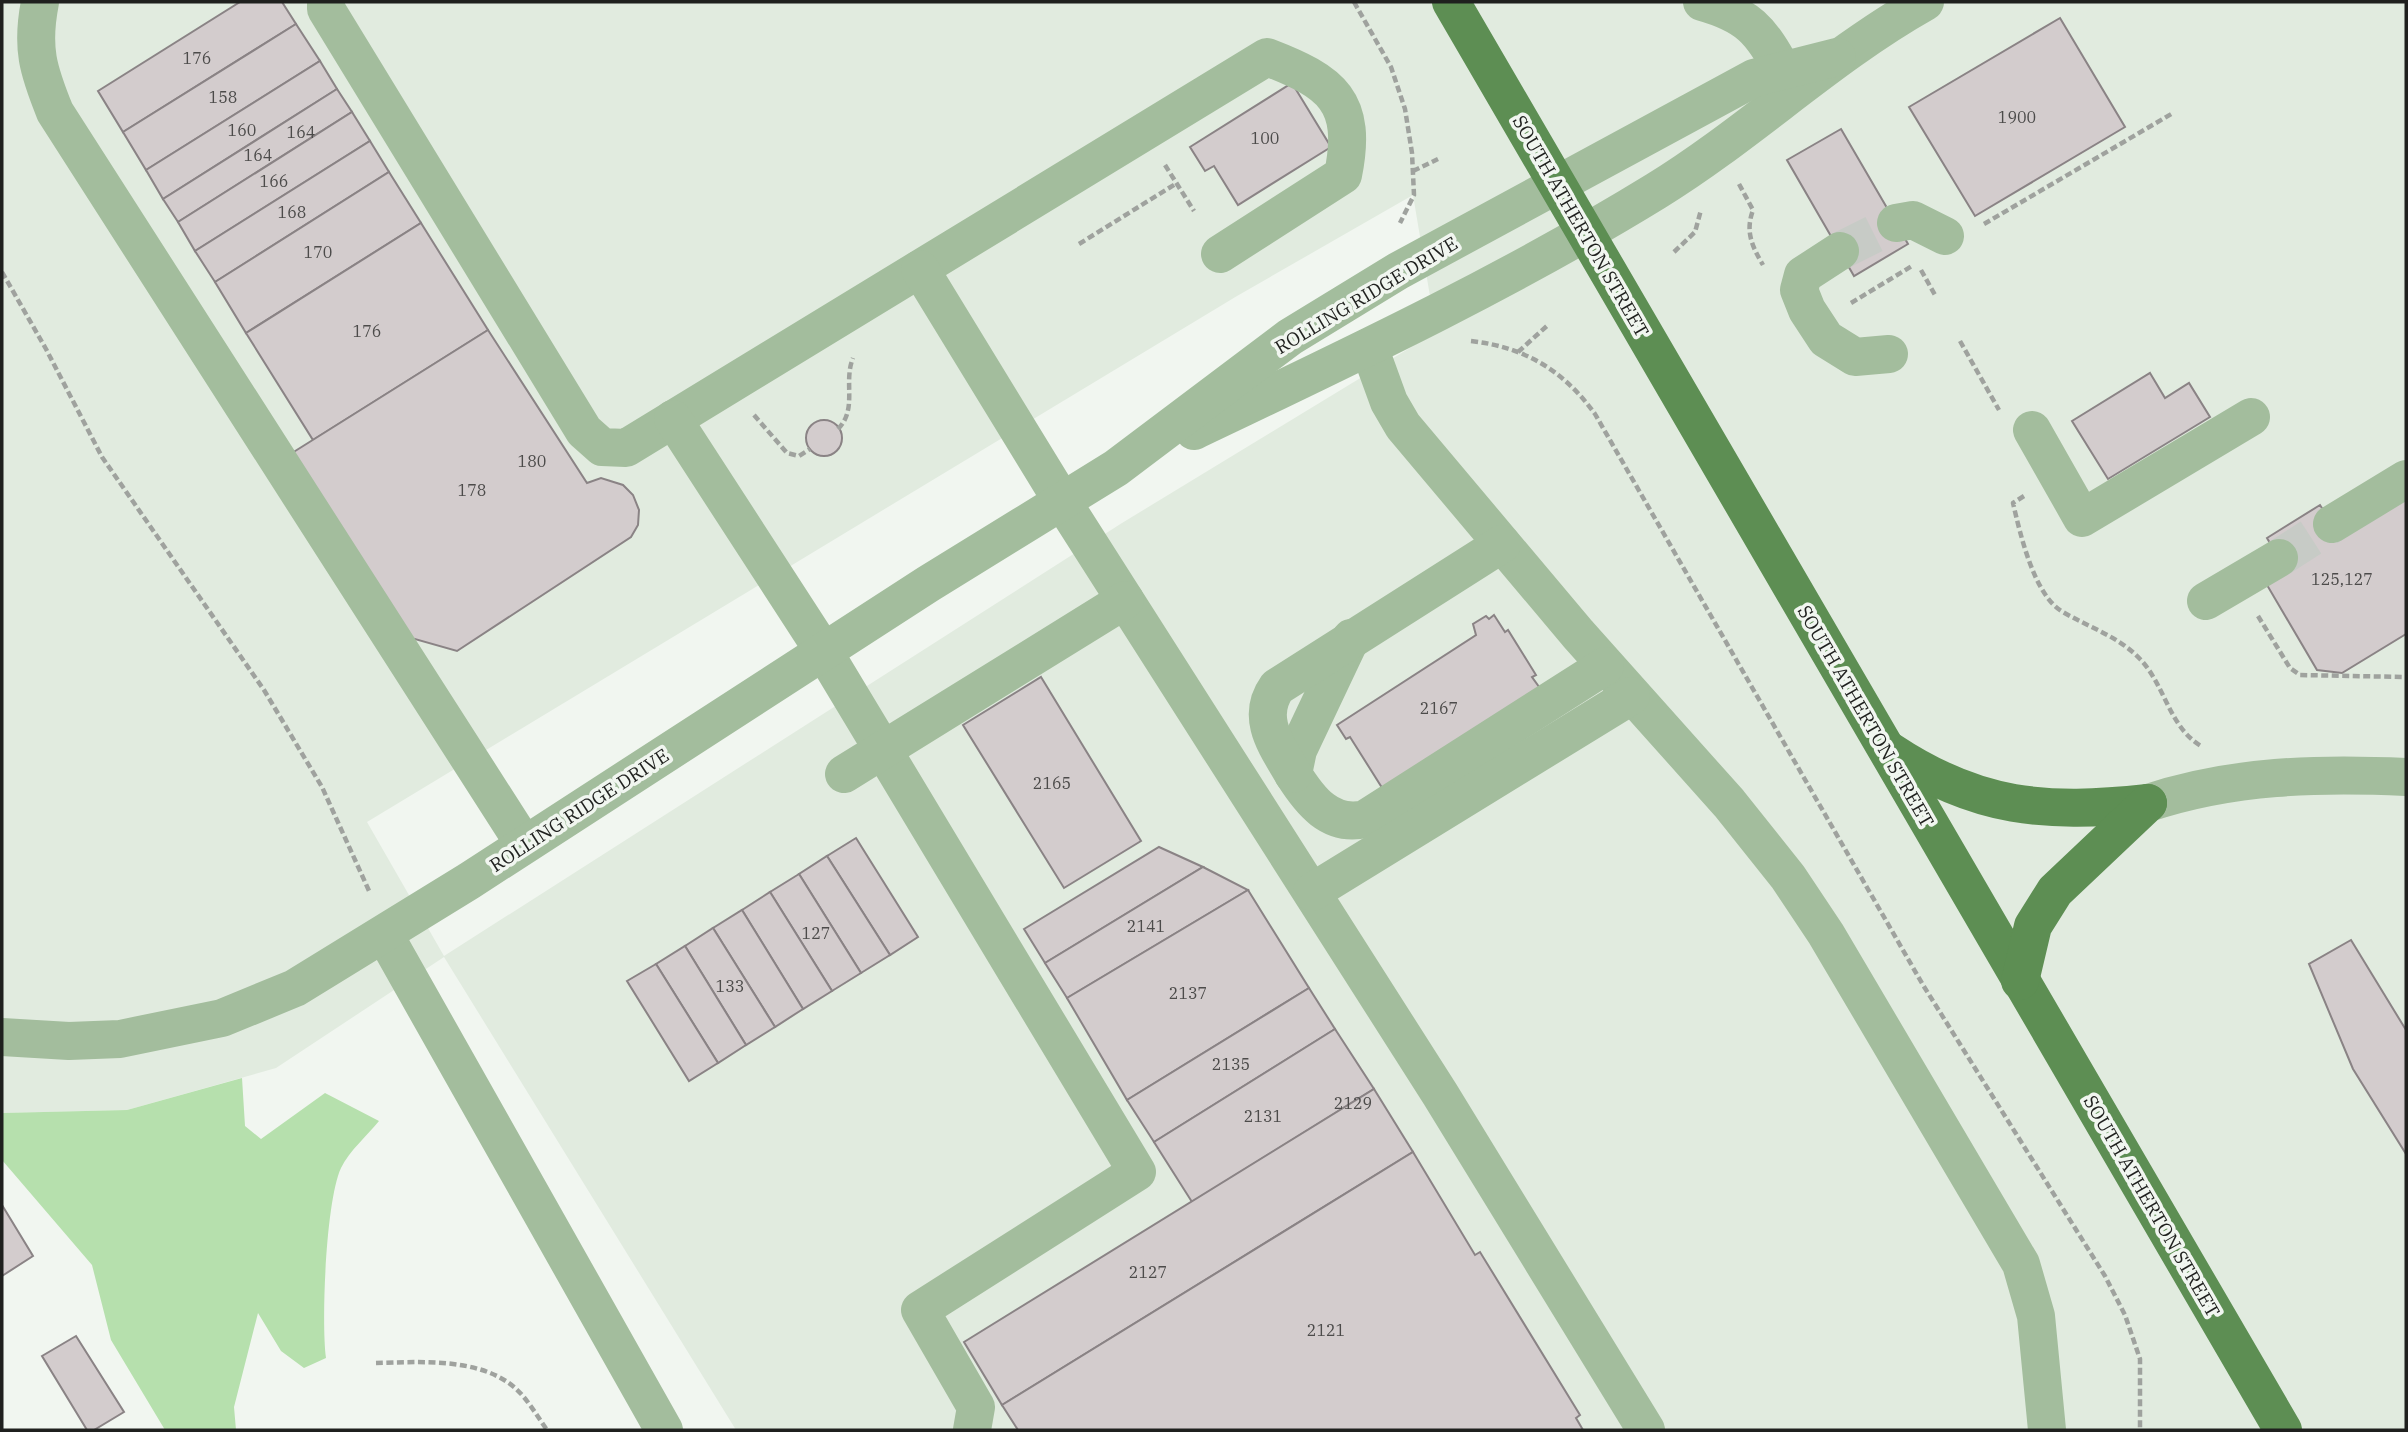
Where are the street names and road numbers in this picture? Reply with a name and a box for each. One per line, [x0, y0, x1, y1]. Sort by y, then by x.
street label: SOUTH ATHERTON STREET [1508, 111, 1654, 341]
street label: ROLLING RIDGE DRIVE [1270, 231, 1462, 359]
street label: SOUTH ATHERTON STREET [1793, 601, 1939, 831]
street label: ROLLING RIDGE DRIVE [485, 743, 673, 877]
street label: SOUTH ATHERTON STREET [2079, 1091, 2225, 1321]

